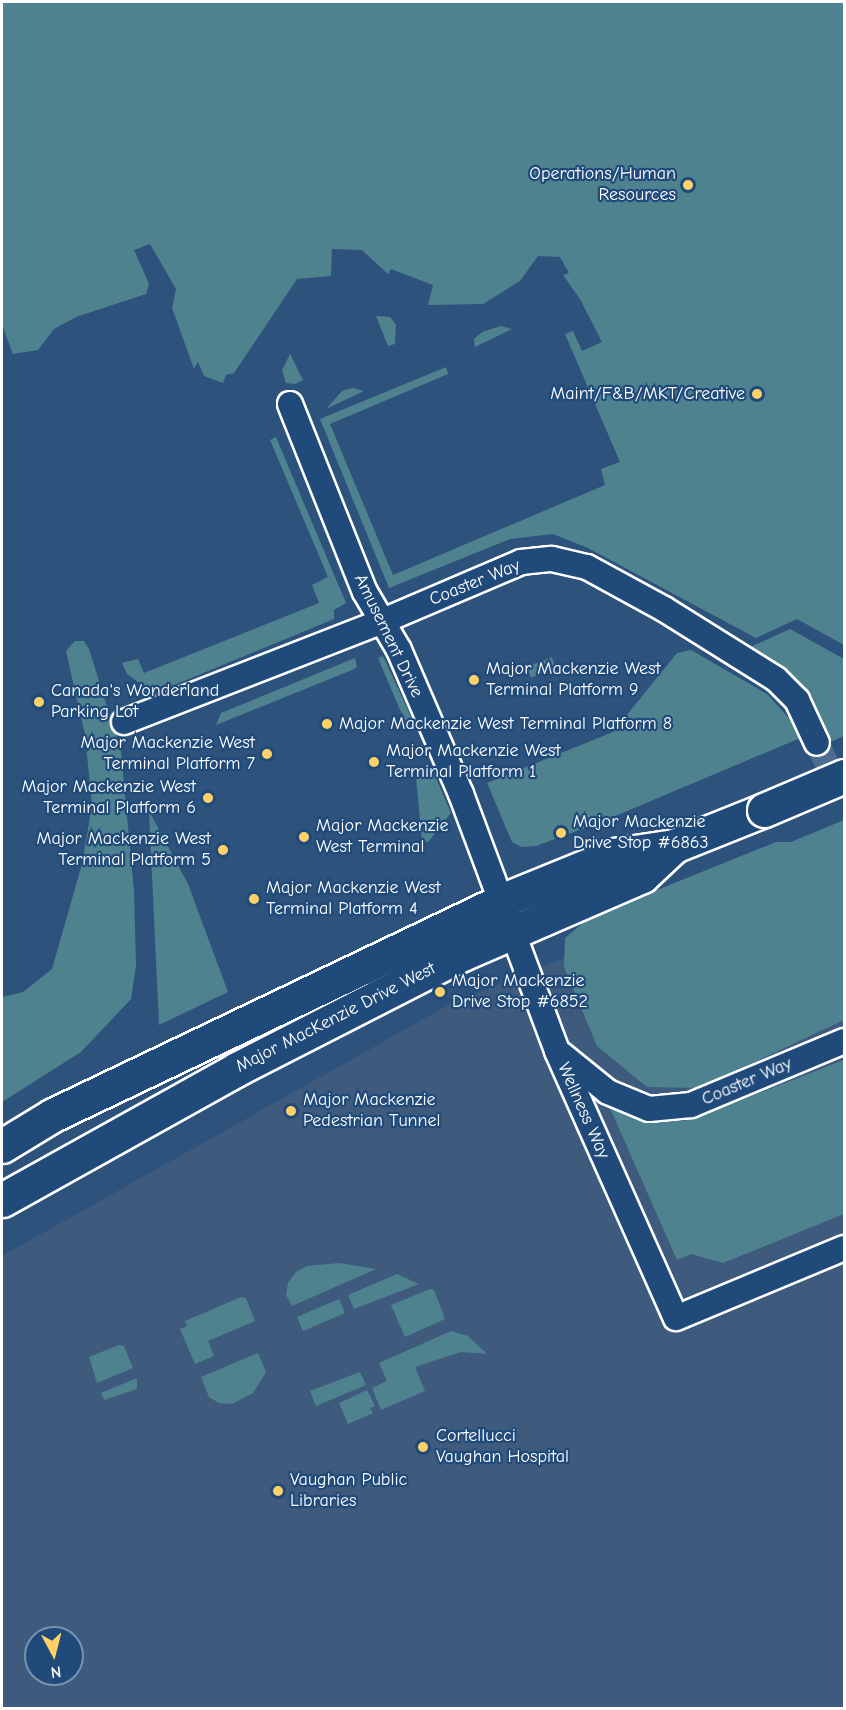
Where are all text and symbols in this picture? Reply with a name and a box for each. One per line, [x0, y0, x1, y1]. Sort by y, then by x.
place label: Operations/Human Resources [529, 164, 676, 207]
marker: Operations/Human Resources [681, 178, 695, 192]
place label: Maint/F&B/MKT/Creative [550, 383, 745, 405]
marker: Maint/F&B/MKT/Creative [750, 387, 764, 401]
street label: Coaster Way [427, 555, 523, 611]
street label: Amusement Drive [349, 571, 427, 701]
place label: Major Mackenzie West Terminal Platform 9 [486, 659, 661, 702]
marker: Major Mackenzie West Terminal Platform 9 [467, 673, 481, 687]
place label: Canada's Wonderland Parking Lot [51, 681, 219, 724]
marker: Canada's Wonderland Parking Lot [32, 695, 46, 709]
place label: Major Mackenzie West Terminal Platform 8 [339, 713, 672, 735]
marker: Major Mackenzie West Terminal Platform 8 [320, 717, 334, 731]
place label: Major Mackenzie West Terminal Platform 7 [80, 733, 255, 776]
place label: Major Mackenzie West Terminal Platform 1 [386, 741, 561, 783]
marker: Major Mackenzie West Terminal Platform 7 [260, 747, 274, 761]
marker: Major Mackenzie West Terminal Platform 1 [367, 755, 381, 769]
place label: Major Mackenzie West Terminal Platform 6 [21, 777, 196, 820]
marker: Major Mackenzie West Terminal Platform 6 [201, 791, 215, 805]
place label: Major Mackenzie Drive Stop #6863 [573, 812, 709, 854]
place label: Major Mackenzie West Terminal [316, 816, 449, 858]
marker: Major Mackenzie Drive Stop #6863 [554, 826, 568, 840]
place label: Major Mackenzie West Terminal Platform 5 [36, 829, 211, 872]
marker: Major Mackenzie West Terminal [297, 830, 311, 844]
marker: Major Mackenzie West Terminal Platform 5 [216, 843, 230, 857]
place label: Major Mackenzie West Terminal Platform 4 [266, 878, 441, 920]
marker: Major Mackenzie West Terminal Platform 4 [247, 892, 261, 906]
street label: Major MacKenzie Drive West [233, 958, 439, 1078]
place label: Major Mackenzie Drive Stop #6852 [452, 971, 588, 1014]
marker: Major Mackenzie Drive Stop #6852 [433, 985, 447, 999]
street label: Coaster Way [699, 1053, 795, 1111]
street label: Wellness Way [552, 1060, 614, 1162]
place label: Major Mackenzie Pedestrian Tunnel [303, 1090, 440, 1132]
marker: Major Mackenzie Pedestrian Tunnel [284, 1104, 298, 1118]
place label: Cortellucci Vaughan Hospital [436, 1426, 569, 1468]
marker: Cortellucci Vaughan Hospital [414, 1438, 432, 1456]
place label: Vaughan Public Libraries [290, 1470, 407, 1512]
marker: Vaughan Public Libraries [271, 1484, 285, 1498]
north arrow [24, 1626, 84, 1686]
text: N [50, 1662, 62, 1681]

